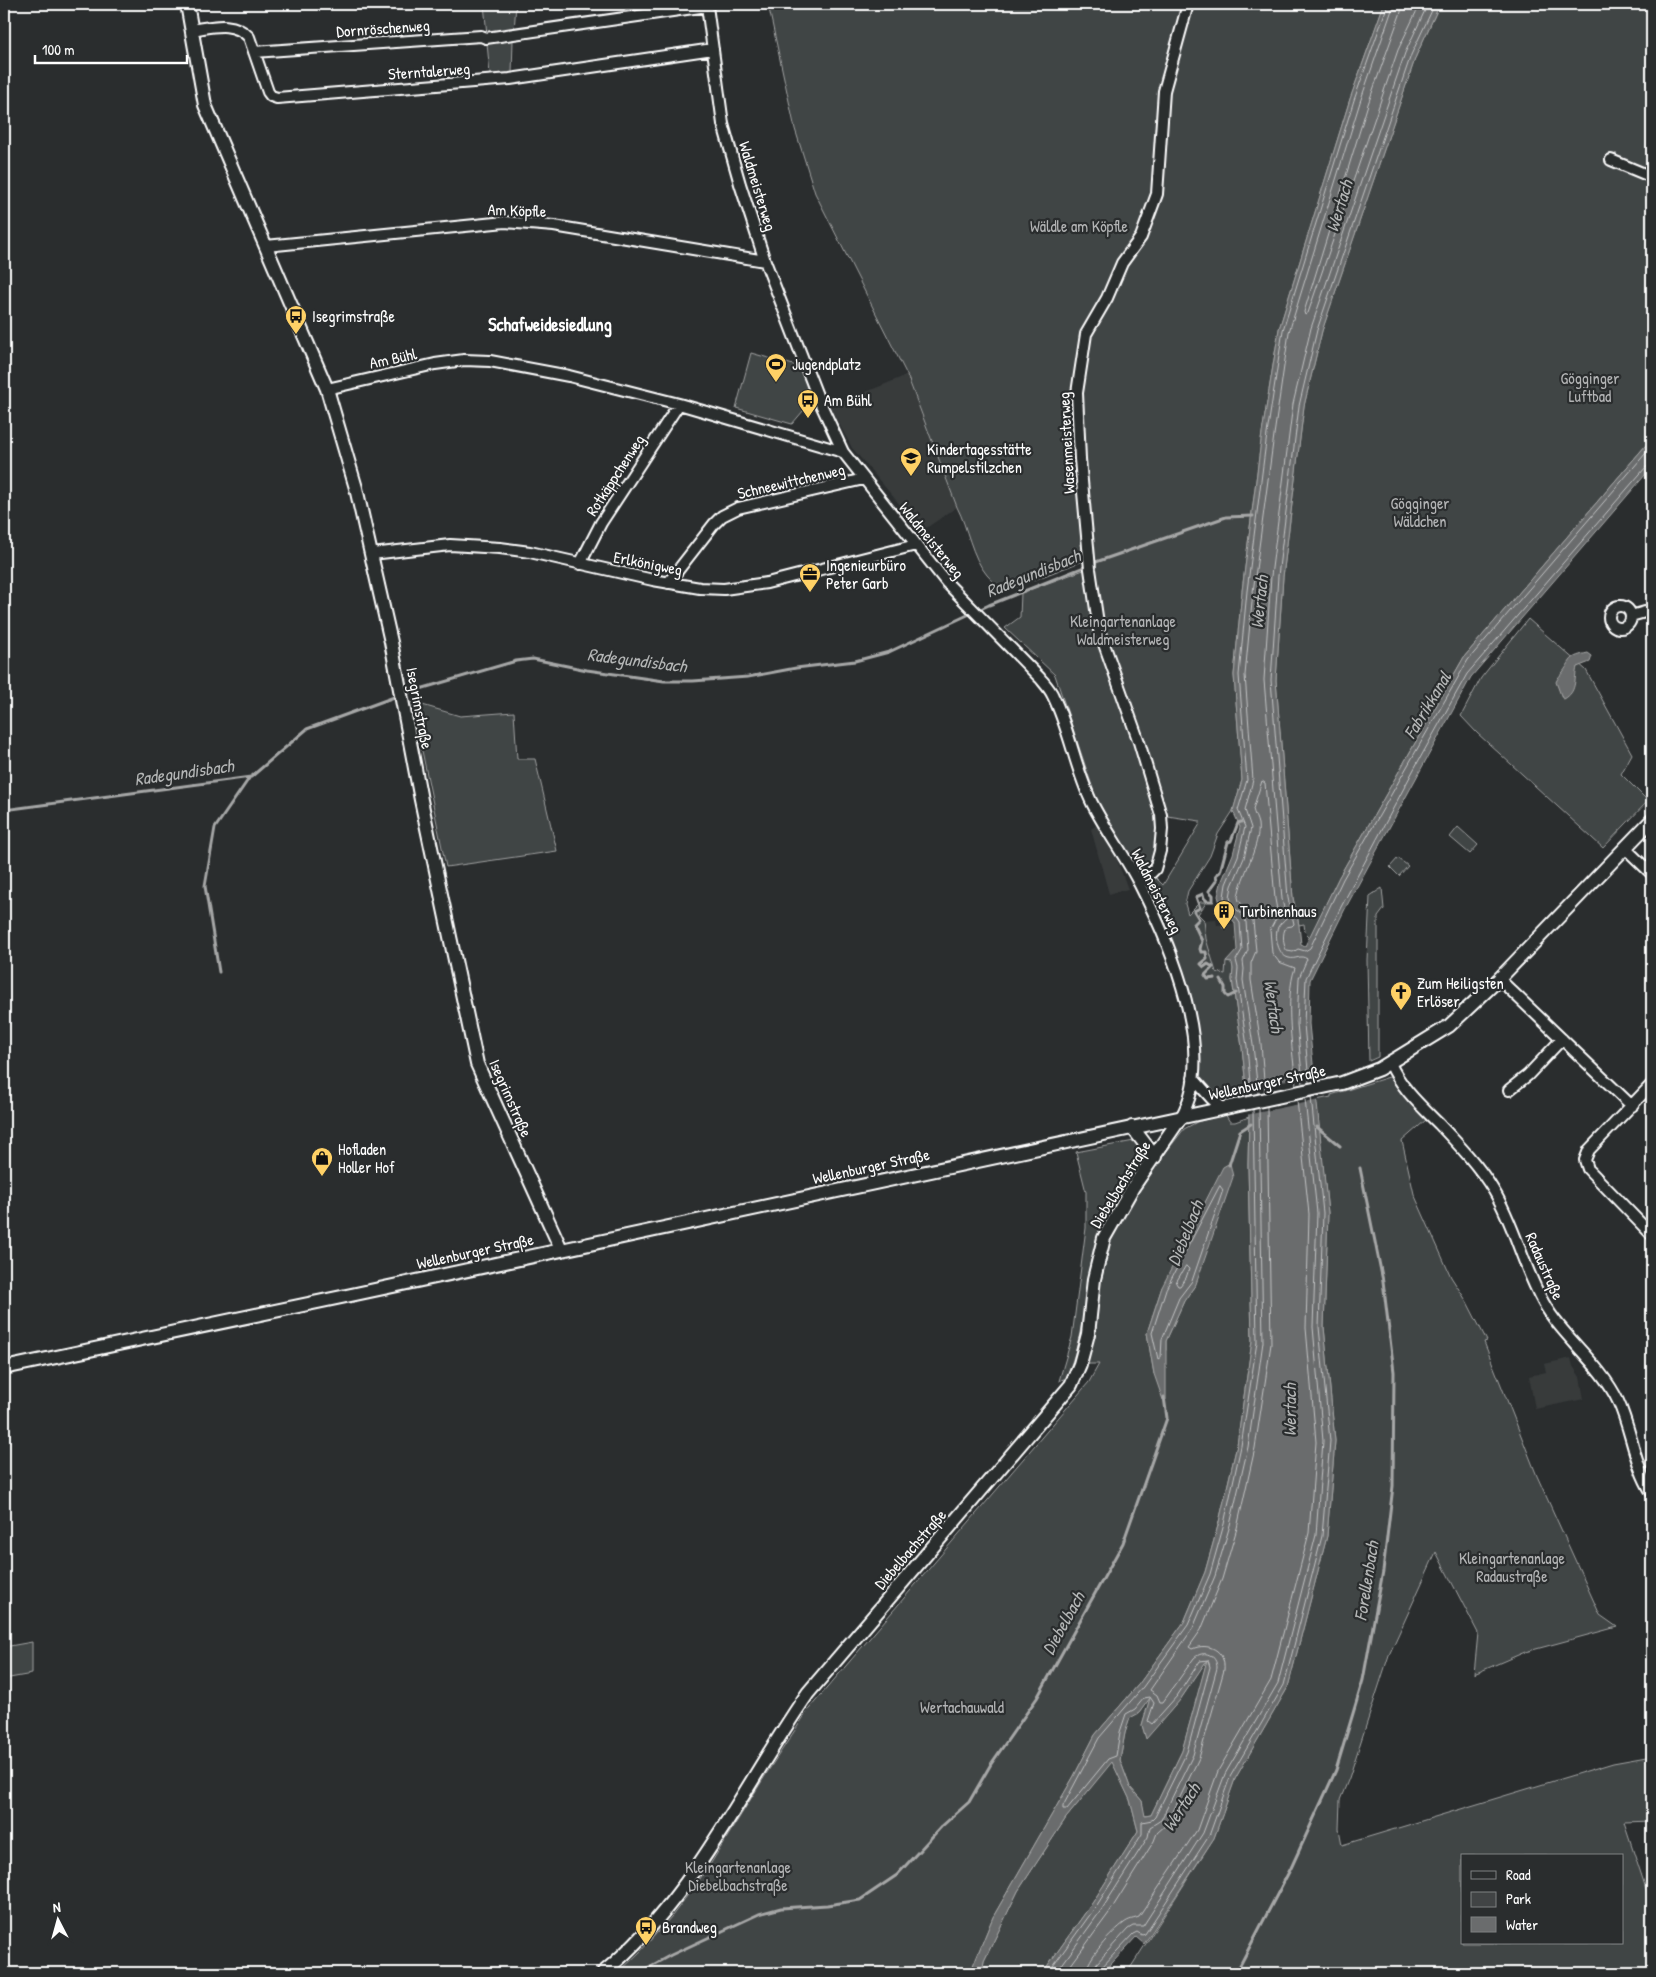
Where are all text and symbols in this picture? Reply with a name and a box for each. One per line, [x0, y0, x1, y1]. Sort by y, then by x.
street label: Dornröschenweg [336, 14, 430, 42]
scale bar [35, 32, 188, 64]
text: 100 m [42, 39, 75, 60]
street label: Sterntalerweg [387, 57, 471, 85]
street label: Waldmeisterweg [734, 139, 782, 233]
water label: Wertach [1319, 176, 1359, 235]
street label: Am Köpfle [487, 198, 547, 222]
park label: Wäldle am Köpfle [1030, 215, 1129, 237]
bus stop icon: Isegrimstraße [284, 304, 308, 335]
place label: Isegrimstraße [312, 305, 396, 327]
district label: Schafweidesiedlung [488, 312, 612, 338]
street label: Am Bühl [367, 342, 419, 374]
sports icon: Jugendplatz [764, 352, 788, 383]
place label: Jugendplatz [792, 353, 861, 375]
park label: Gögginger Luftbad [1561, 367, 1619, 407]
bus stop icon: Am Bühl [796, 388, 820, 419]
place label: Am Bühl [824, 389, 873, 411]
street label: Wasenmeisterweg [1052, 392, 1080, 494]
street label: Rotkäppchenweg [580, 430, 650, 520]
place label: Kindertagesstätte Rumpelstilzchen [927, 438, 1032, 478]
school or university icon: Kindertagesstätte Rumpelstilzchen [899, 446, 923, 477]
street label: Schneewittchenweg [735, 458, 847, 504]
park label: Gögginger Wäldchen [1391, 492, 1449, 532]
street label: Waldmeisterweg [894, 497, 970, 583]
water label: Radegundisbach [982, 542, 1085, 603]
street label: Erlkönigweg [612, 546, 684, 580]
place label: Ingenieurbüro Peter Garb [826, 554, 906, 594]
office icon: Ingenieurbüro Peter Garb [798, 562, 822, 593]
water label: Wertach [1244, 573, 1274, 630]
park label: Kleingartenanlage Waldmeisterweg [1070, 610, 1177, 650]
water label: Radegundisbach [586, 642, 689, 679]
street label: Isegrimstraße [401, 665, 439, 751]
water label: Fabrikkanal [1397, 666, 1457, 743]
water label: Radegundisbach [133, 752, 237, 791]
street label: Waldmeisterweg [1126, 845, 1188, 937]
building icon: Turbinenhaus [1212, 899, 1236, 930]
place label: Turbinenhaus [1240, 900, 1317, 922]
place label: Zum Heiligsten Erlöser [1417, 972, 1504, 1012]
water label: Wertach [1258, 978, 1290, 1035]
church icon: Zum Heiligsten Erlöser [1389, 980, 1413, 1011]
street label: Isegrimstraße [484, 1056, 538, 1141]
street label: Wellenburger Straße [1206, 1059, 1328, 1105]
street label: Diebelbachstraße [1084, 1135, 1156, 1232]
place label: Hofladen Holler Hof [338, 1138, 395, 1178]
street label: Wellenburger Straße [810, 1143, 932, 1189]
shop icon: Hofladen Holler Hof [310, 1146, 334, 1177]
water label: Diebelbach [1161, 1195, 1210, 1269]
street label: Wellenburger Straße [414, 1228, 536, 1274]
street label: Radaustraße [1520, 1229, 1570, 1304]
water label: Wertach [1277, 1382, 1302, 1436]
street label: Diebelbachstraße [869, 1504, 951, 1594]
water label: Forellenbach [1347, 1538, 1385, 1623]
park label: Kleingartenanlage Radaustraße [1459, 1547, 1566, 1587]
water label: Diebelbach [1036, 1586, 1091, 1659]
park label: Wertachauwald [920, 1696, 1004, 1718]
water label: Wertach [1156, 1777, 1207, 1836]
legend [1461, 1854, 1624, 1944]
park label: Kleingartenanlage Diebelbachstraße [685, 1856, 792, 1896]
text: Road [1506, 1864, 1531, 1885]
text: Park [1506, 1888, 1531, 1909]
north arrow [32, 1894, 82, 1944]
text: N [52, 1897, 62, 1916]
text: Water [1506, 1914, 1538, 1935]
bus stop icon: Brandweg [634, 1915, 658, 1946]
place label: Brandweg [662, 1916, 717, 1938]

